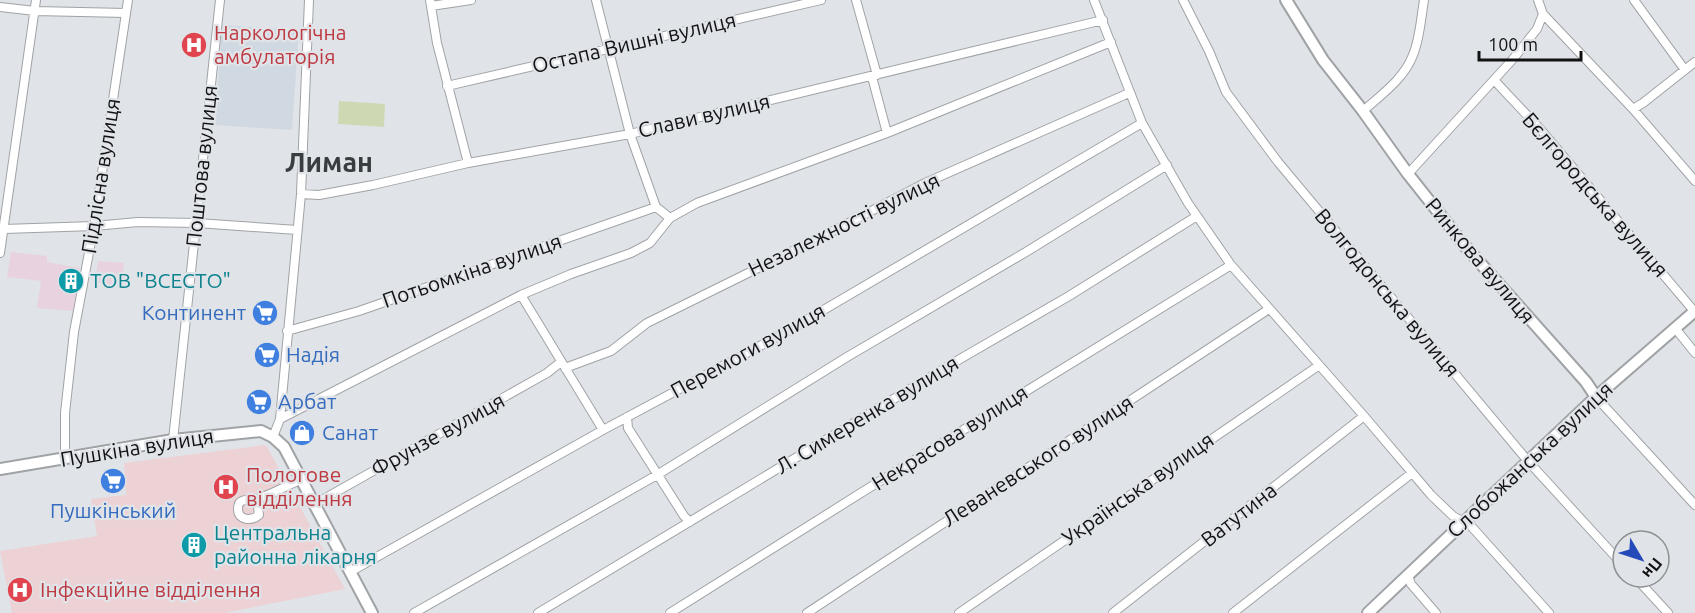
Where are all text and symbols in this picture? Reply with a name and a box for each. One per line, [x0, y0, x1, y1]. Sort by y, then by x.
street label: Остапа Вишні вулиця [529, 7, 738, 77]
place label: Наркологічна амбулаторія [214, 20, 347, 68]
scale bar [1479, 24, 1581, 62]
hospital icon: Наркологічна амбулаторія [179, 30, 209, 60]
text: 100 m [1488, 34, 1538, 54]
street label: Поштова вулиця [181, 84, 221, 248]
street label: Слави вулиця [635, 88, 772, 142]
street label: Підлісна вулиця [76, 96, 124, 255]
street label: Бєлгородська вулиця [1518, 107, 1674, 281]
district label: Лиман [285, 147, 373, 177]
street label: Незалежності вулиця [744, 167, 943, 281]
street label: Ринкова вулиця [1421, 193, 1540, 328]
street label: Волгодонська вулиця [1310, 203, 1465, 381]
street label: Потьомкіна вулиця [379, 228, 564, 312]
building icon: ТОВ "ВСЕСТО" [56, 266, 86, 296]
place label: ТОВ "ВСЕСТО" [90, 268, 231, 292]
supermarket icon: Континент [250, 298, 280, 328]
street label: Перемоги вулиця [666, 298, 829, 403]
place label: Континент [142, 300, 247, 324]
supermarket icon: Надiя [252, 340, 282, 370]
place label: Надiя [286, 342, 340, 366]
street label: Л. Симеренка вулиця [771, 350, 962, 478]
street label: Слобожанська вулиця [1442, 376, 1617, 542]
street label: Некрасова вулиця [867, 380, 1032, 495]
supermarket icon: Арбат [244, 387, 274, 417]
street label: Фрунзе вулиця [367, 388, 508, 481]
place label: Арбат [278, 389, 337, 413]
street label: Леваневського вулиця [938, 390, 1137, 531]
shop icon: Санат [287, 418, 317, 448]
place label: Санат [322, 420, 379, 444]
street label: Пушкіна вулиця [58, 423, 215, 471]
street label: Українська вулиця [1057, 427, 1218, 549]
place label: Пологове відділення [246, 462, 353, 510]
supermarket icon: Пушкінський [98, 466, 128, 496]
hospital icon: Пологове відділення [211, 472, 241, 502]
street label: Ватутина [1196, 477, 1281, 551]
place label: Пушкінський [50, 498, 176, 522]
place label: Центральна районна лікарня [214, 520, 377, 568]
north arrow [1611, 529, 1671, 589]
building icon: Центральна районна лікарня [179, 530, 209, 560]
text: Пн [1639, 555, 1666, 582]
hospital icon: Інфекційне відділення [5, 575, 35, 605]
place label: Інфекційне відділення [40, 577, 261, 601]

